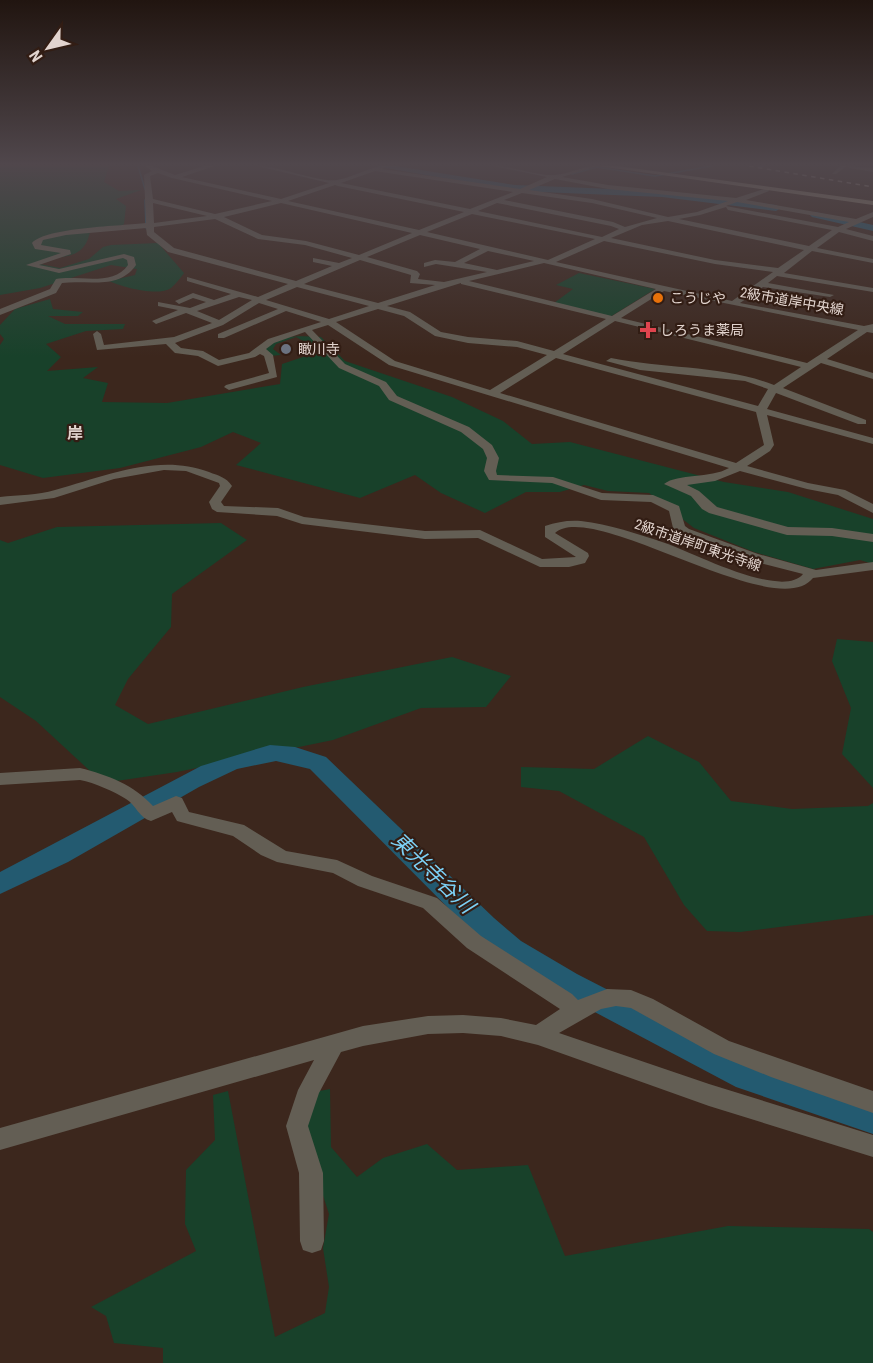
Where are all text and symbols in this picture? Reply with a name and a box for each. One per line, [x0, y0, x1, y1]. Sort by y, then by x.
north arrow [18, 18, 78, 78]
text: N [25, 47, 47, 65]
street label: 2級市道岸中央線 [739, 284, 845, 318]
place label: こうじや [670, 290, 726, 306]
marker: こうじや [651, 291, 665, 305]
place label: しろうま薬局 [660, 322, 744, 338]
marker: しろうま薬局 [641, 323, 655, 337]
place label: 瞰川寺 [298, 341, 340, 357]
marker: 瞰川寺 [279, 342, 293, 356]
district label: 岸 [67, 424, 83, 443]
street label: 2級市道岸町東光寺線 [633, 516, 763, 574]
water label: 東光寺谷川 [387, 828, 481, 919]

